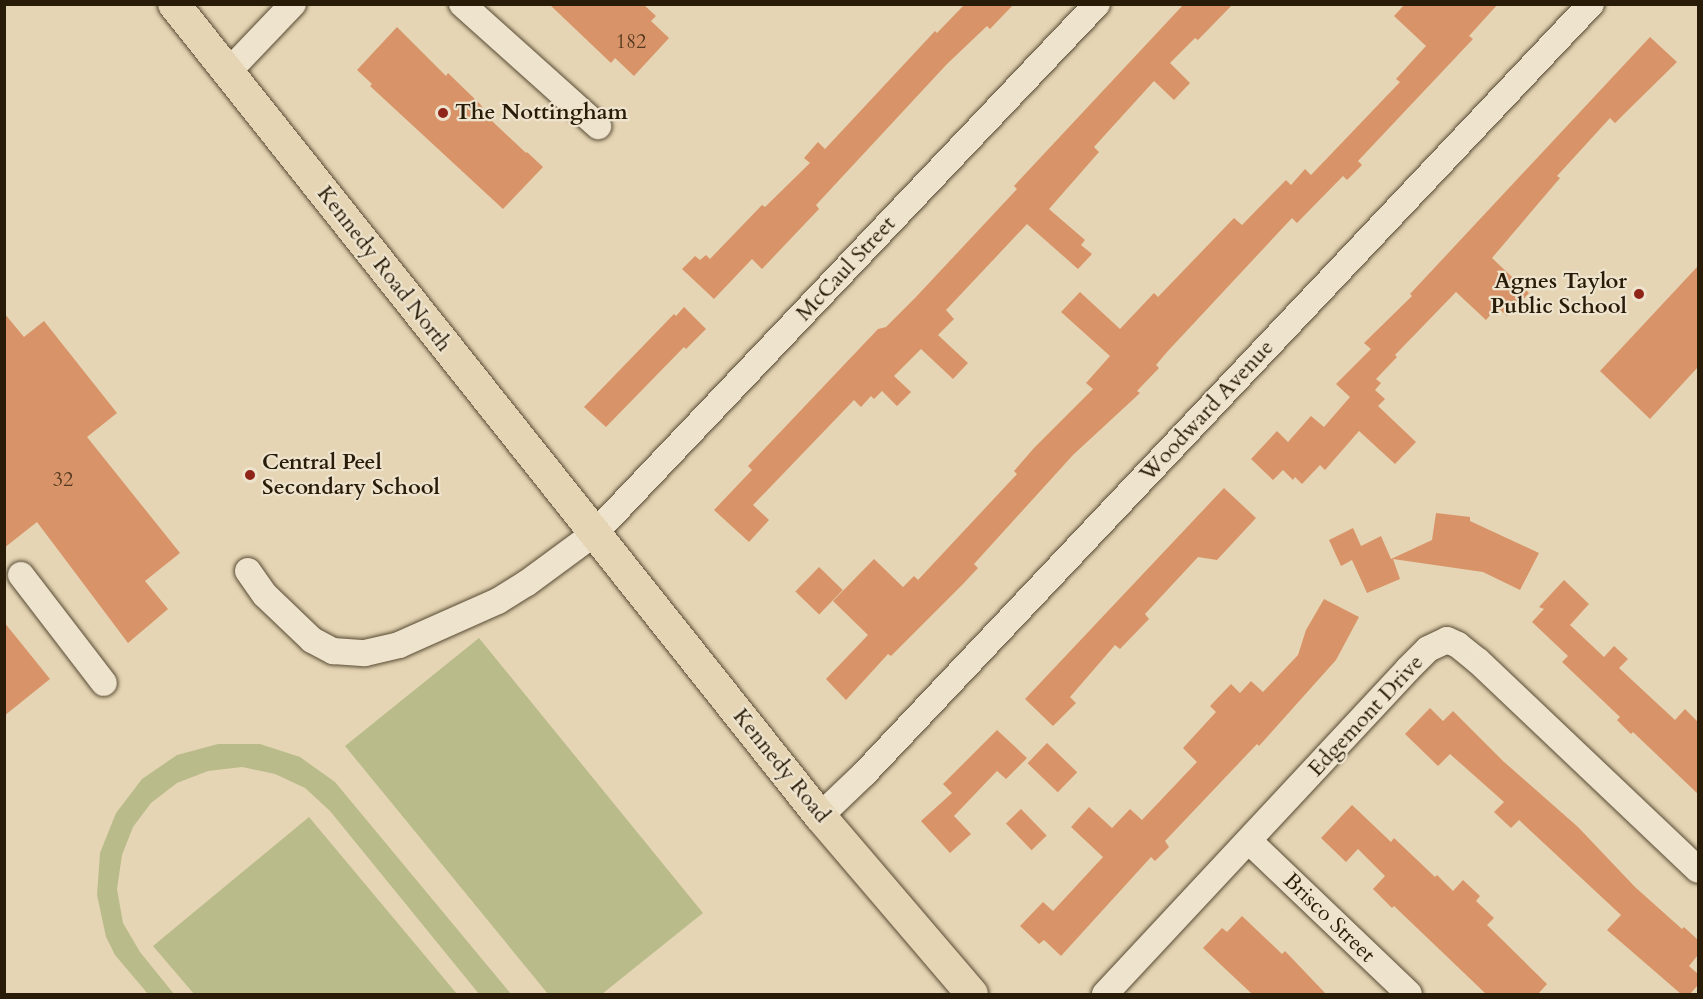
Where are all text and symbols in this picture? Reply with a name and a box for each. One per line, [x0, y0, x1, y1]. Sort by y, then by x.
house number: 182 [616, 29, 646, 53]
place label: The Nottingham [455, 100, 628, 126]
marker: The Nottingham [436, 106, 450, 120]
street label: Kennedy Road North [311, 181, 457, 357]
street label: McCaul Street [791, 211, 901, 327]
place label: Agnes Taylor Public School [1490, 268, 1627, 320]
marker: Agnes Taylor Public School [1632, 287, 1646, 301]
street label: Woodward Avenue [1135, 335, 1279, 487]
place label: Central Peel Secondary School [262, 449, 440, 500]
house number: 32 [53, 467, 73, 491]
marker: Central Peel Secondary School [243, 468, 257, 482]
street label: Edgemont Drive [1303, 650, 1429, 782]
street label: Kennedy Road [727, 704, 835, 828]
street label: Brisco Street [1278, 868, 1380, 968]

